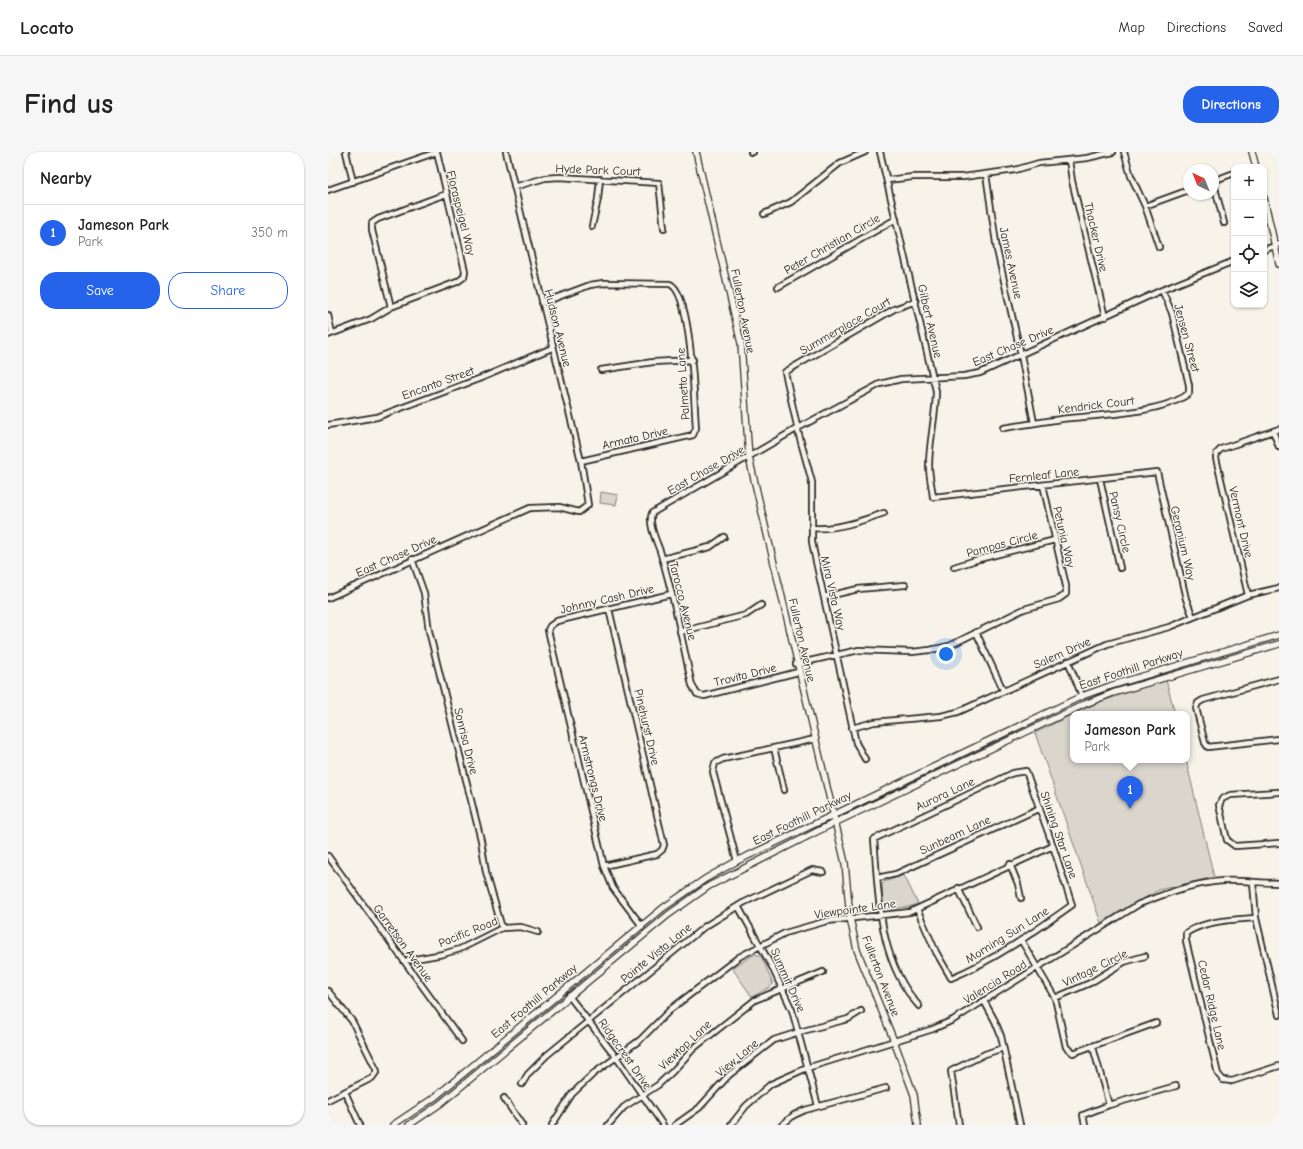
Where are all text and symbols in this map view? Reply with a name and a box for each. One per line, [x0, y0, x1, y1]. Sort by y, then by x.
text: Locato [20, 17, 74, 39]
text: Map [1118, 19, 1145, 36]
text: Directions [1167, 19, 1226, 36]
text: Saved [1248, 19, 1283, 36]
button: Directions [1183, 86, 1279, 123]
text: Find us [24, 88, 113, 120]
street label: Hyde Park Court [555, 162, 641, 179]
north arrow [1183, 164, 1219, 200]
map controls [1231, 164, 1267, 308]
button: + [1231, 164, 1267, 200]
text: Nearby [40, 169, 91, 188]
street label: Floraspeigel Way [444, 169, 478, 257]
button: − [1231, 200, 1267, 236]
street label: Thacker Drive [1081, 201, 1111, 273]
street label: Peter Christian Circle [782, 211, 882, 277]
text: Jameson Park [78, 216, 169, 234]
text: 1 [50, 225, 56, 240]
text: 350 m [251, 225, 288, 240]
street label: James Avenue [997, 226, 1025, 300]
text: Park [78, 234, 103, 249]
button: locate [1231, 236, 1267, 272]
street label: Fullerton Avenue [728, 268, 758, 354]
button: Save [40, 272, 160, 309]
button: Share [168, 272, 288, 309]
button: layers [1231, 272, 1267, 308]
street label: Gilbert Avenue [915, 283, 945, 359]
street label: Hudson Avenue [542, 288, 574, 368]
street label: Summerplace Court [797, 294, 893, 358]
street label: Jensen Street [1171, 302, 1203, 374]
street label: East Chase Drive [970, 323, 1056, 369]
street label: Palmetto Lane [673, 347, 693, 421]
street label: Encanto Street [400, 363, 477, 403]
street label: Kendrick Court [1057, 393, 1136, 417]
street label: Armata Drive [601, 424, 669, 452]
street label: East Chase Drive [665, 442, 747, 498]
street label: Fernleaf Lane [1008, 464, 1080, 486]
street label: Vermont Drive [1226, 485, 1256, 559]
street label: Pansy Circle [1106, 490, 1134, 554]
street label: Geranium Way [1168, 504, 1198, 582]
street label: Petunia Way [1050, 505, 1078, 570]
street label: Pampas Circle [965, 528, 1039, 560]
street label: East Chase Drive [354, 532, 438, 580]
street label: Mira Vista Way [818, 554, 849, 632]
street label: Tarocco Avenue [666, 560, 700, 642]
street label: Johnny Cash Drive [559, 581, 655, 617]
street label: Fullerton Avenue [786, 597, 818, 683]
street label: Salem Drive [1031, 634, 1093, 672]
your location [936, 644, 956, 664]
street label: East Foothill Parkway [1077, 645, 1185, 692]
street label: Trovita Drive [712, 660, 778, 690]
street label: Pinehurst Drive [631, 688, 663, 766]
street label: Sonrisa Drive [451, 706, 481, 776]
popup [1070, 711, 1190, 763]
text: Jameson Park [1085, 721, 1175, 739]
street label: Armstrongs Drive [575, 733, 611, 823]
text: Park [1085, 739, 1109, 754]
street label: Aurora Lane [913, 774, 977, 814]
pin: 1 [1117, 776, 1143, 809]
street label: East Foothill Parkway [750, 788, 854, 848]
street label: Shining Star Lane [1037, 789, 1081, 881]
street label: Sunbeam Lane [917, 812, 993, 858]
street label: Viewpointe Lane [813, 896, 897, 922]
street label: Garretson Avenue [370, 902, 436, 984]
street label: Morning Sun Lane [963, 904, 1051, 966]
street label: Pacific Road [436, 914, 500, 950]
street label: Pointe Vista Lane [618, 920, 694, 986]
street label: Fullerton Avenue [859, 933, 903, 1019]
street label: Summit Drive [768, 946, 808, 1014]
street label: Vintage Circle [1060, 946, 1130, 990]
street label: Valencia Road [961, 957, 1029, 1007]
street label: Cedar Ridge Lane [1195, 959, 1229, 1051]
street label: East Foothill Parkway [488, 961, 580, 1041]
street label: Ridgecrest Drive [595, 1016, 655, 1092]
street label: Viewtop Lane [656, 1017, 714, 1073]
street label: View Lane [713, 1036, 761, 1080]

